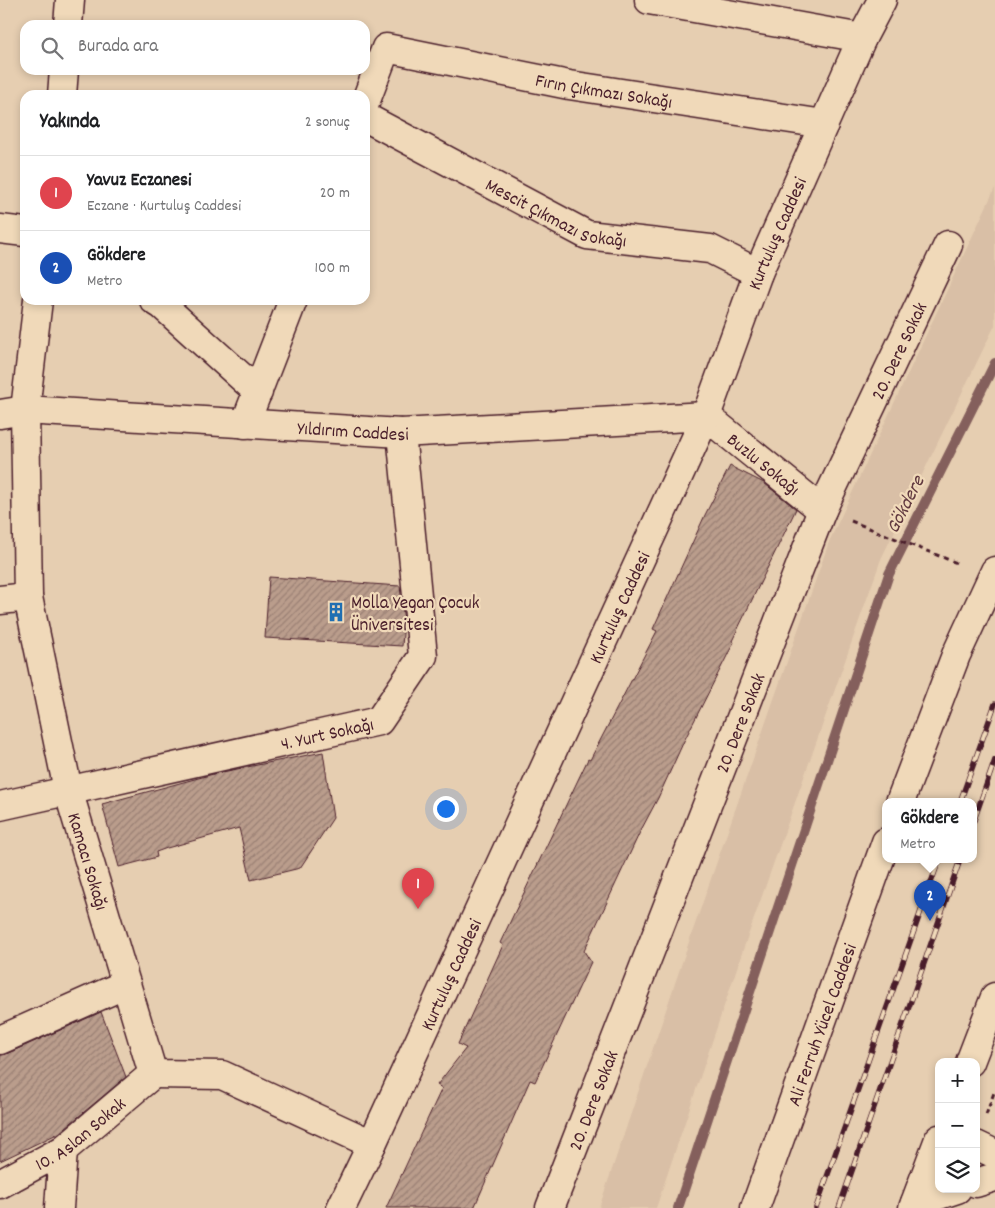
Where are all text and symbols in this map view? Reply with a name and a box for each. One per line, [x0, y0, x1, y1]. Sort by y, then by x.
search box [20, 20, 370, 75]
icon: search [38, 34, 66, 62]
text: Burada ara [78, 34, 158, 61]
street label: Fırın Çıkmazı Sokağı [533, 69, 674, 118]
text: Yakında [40, 108, 99, 138]
text: 2 sonuç [305, 111, 350, 134]
text: Yavuz Eczanesi [87, 168, 192, 195]
street label: Mescit Çıkmazı Sokağı [479, 173, 628, 256]
street label: Kurtuluş Caddesi [743, 173, 816, 294]
text: 1 [54, 182, 58, 205]
text: 20 m [320, 182, 350, 205]
text: Eczane · Kurtuluş Caddesi [87, 195, 241, 218]
text: Gökdere [87, 243, 146, 270]
text: 2 [53, 257, 60, 280]
text: 100 m [314, 257, 350, 280]
text: Metro [87, 270, 122, 293]
street label: 20. Dere Sokak [866, 298, 936, 405]
street label: Yıldırım Caddesi [296, 417, 410, 450]
street label: Buzlu Sokağı [720, 428, 804, 504]
water label: Gökdere [880, 470, 934, 539]
street label: Kurtuluş Caddesi [584, 547, 659, 669]
place label: Molla Yegan Çocuk Üniversitesi [351, 591, 480, 640]
building icon: Molla Yegan Çocuk Üniversitesi [325, 601, 347, 623]
street label: 20. Dere Sokak [711, 670, 774, 778]
street label: 4. Yurt Sokağı [279, 713, 377, 760]
your location [433, 796, 459, 822]
popup [882, 798, 977, 863]
text: Gökdere [900, 806, 959, 833]
street label: Kamacı Sokağı [59, 810, 113, 914]
text: Metro [900, 833, 936, 856]
pin: 1 [402, 868, 434, 909]
pin: 2 [914, 880, 946, 921]
street label: Kurtuluş Caddesi [416, 915, 491, 1036]
street label: Ali Ferruh Yücel Caddesi [782, 940, 866, 1111]
street label: 20. Dere Sokak [564, 1047, 627, 1155]
map controls [935, 1058, 980, 1193]
button: + [935, 1058, 980, 1103]
street label: 10. Aslan Sokak [31, 1092, 133, 1180]
button: − [935, 1103, 980, 1148]
button: layers [935, 1148, 980, 1193]

